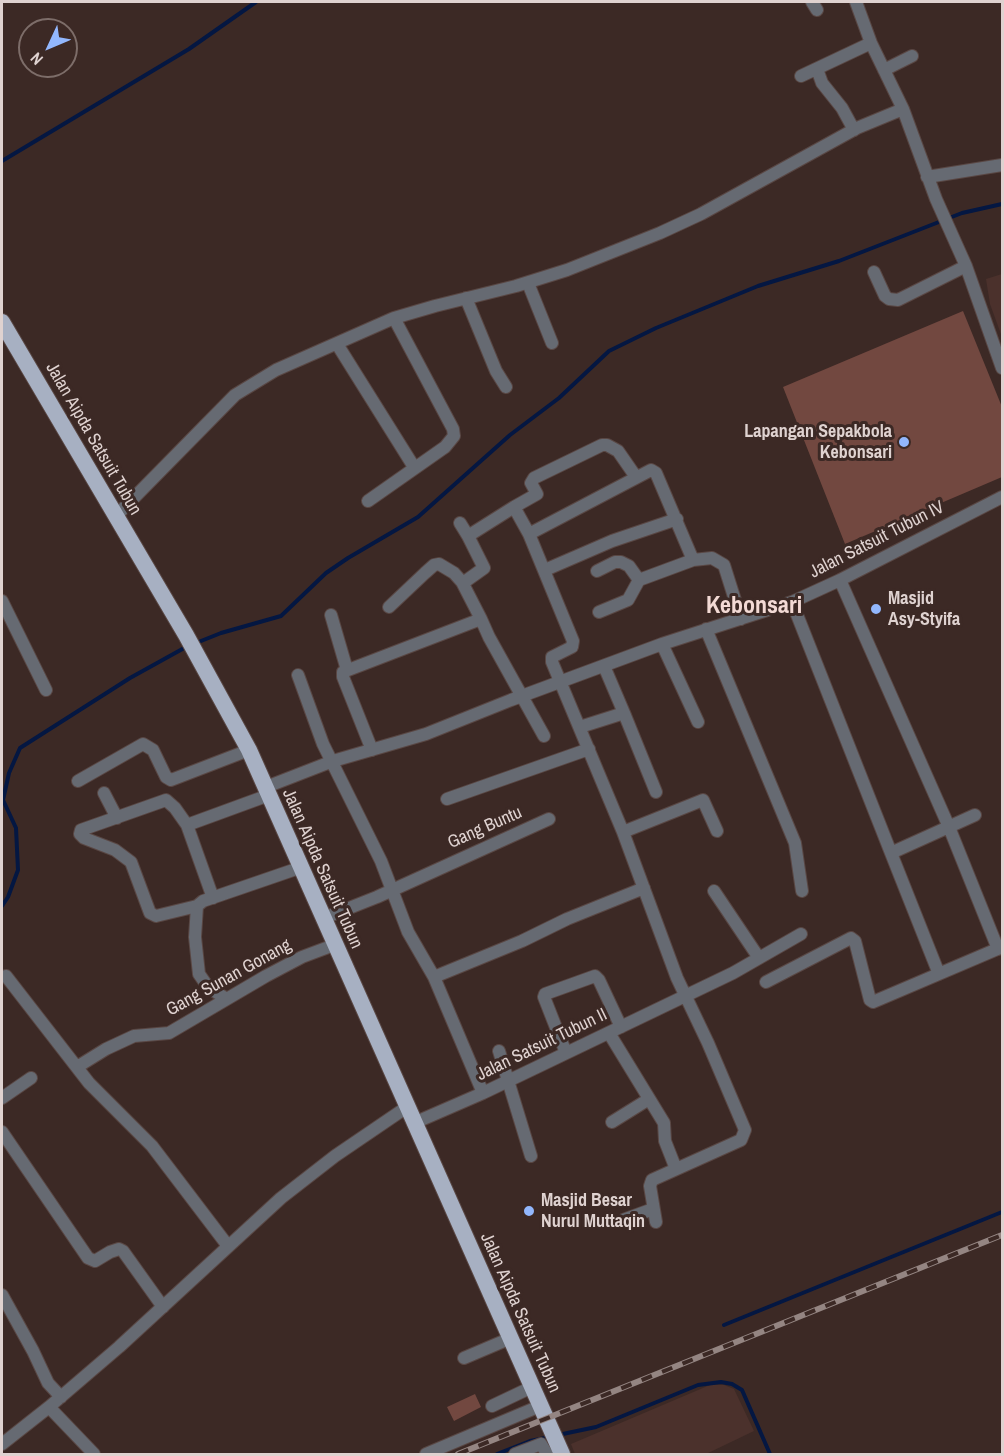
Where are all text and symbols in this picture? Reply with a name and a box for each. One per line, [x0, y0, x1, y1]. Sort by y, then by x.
north arrow [18, 18, 78, 78]
text: N [25, 48, 48, 70]
street label: Jalan Aipda Satsuit Tubun [40, 359, 146, 519]
place label: Lapangan Sepakbola Kebonsari [744, 421, 892, 464]
marker: Lapangan Sepakbola Kebonsari [897, 435, 911, 449]
street label: Jalan Satsuit Tubun IV [806, 497, 948, 583]
place label: Masjid Asy-Styifa [888, 588, 960, 630]
district label: Kebonsari [706, 593, 802, 621]
marker: Masjid Asy-Styifa [869, 602, 883, 616]
street label: Jalan Aipda Satsuit Tubun [277, 786, 367, 952]
street label: Gang Buntu [445, 802, 525, 854]
street label: Gang Sunan Gonang [163, 935, 295, 1021]
street label: Jalan Satsuit Tubun II [473, 1004, 611, 1086]
place label: Masjid Besar Nurul Muttaqin [541, 1190, 645, 1232]
marker: Masjid Besar Nurul Muttaqin [522, 1204, 536, 1218]
street label: Jalan Aipda Satsuit Tubun [475, 1230, 565, 1396]

